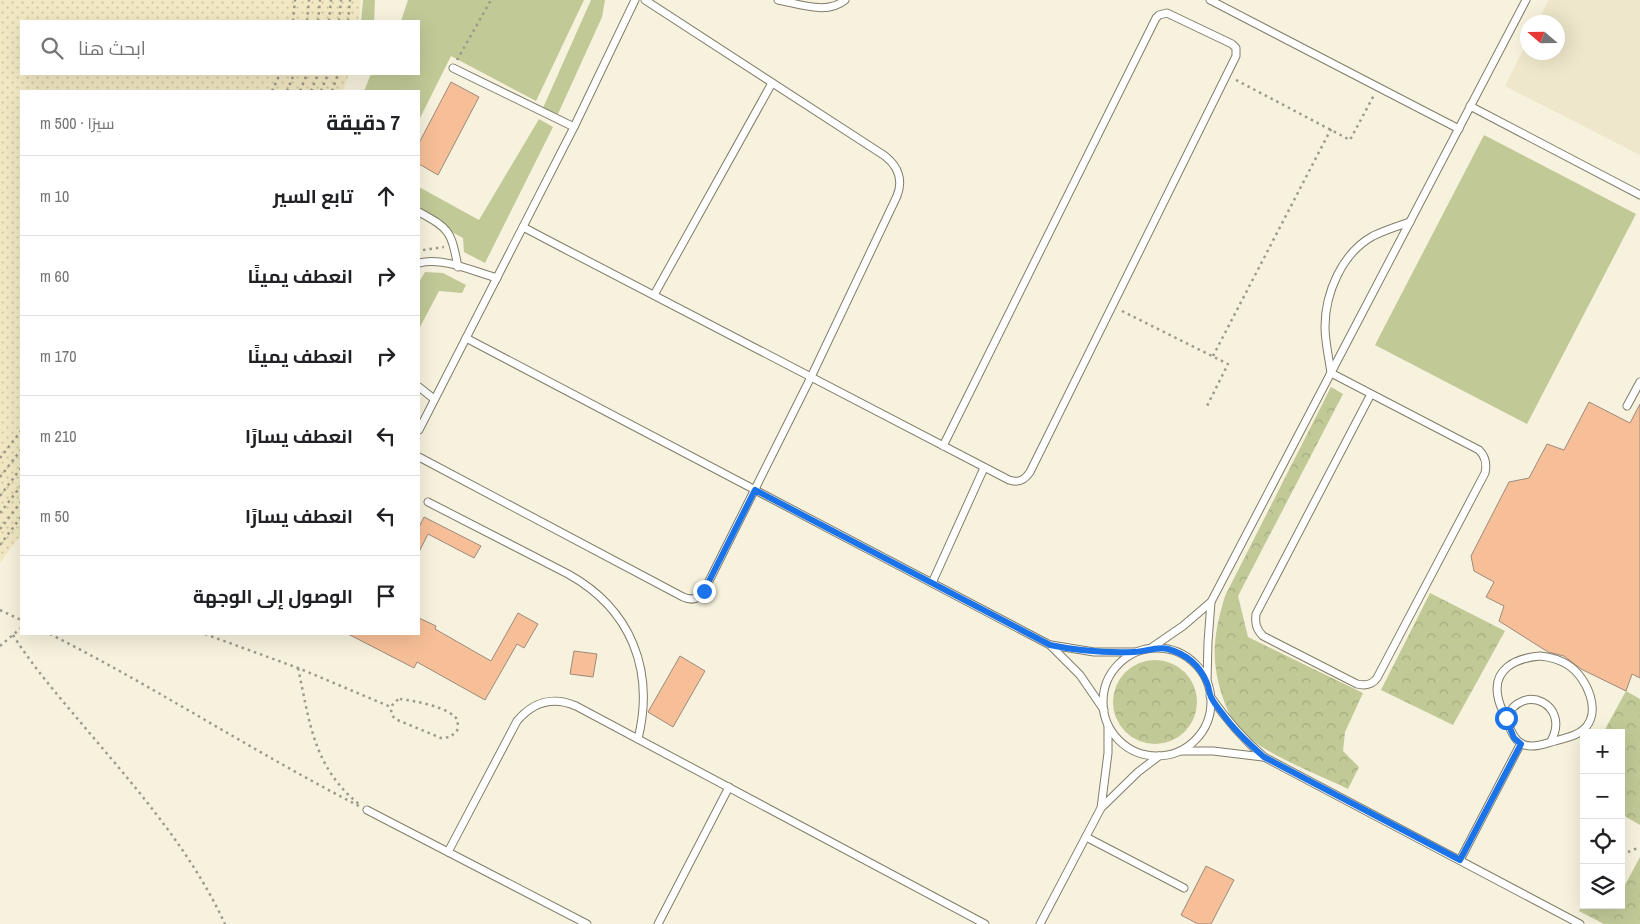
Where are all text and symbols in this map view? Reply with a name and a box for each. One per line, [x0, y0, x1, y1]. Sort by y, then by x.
north arrow [1520, 15, 1565, 60]
search box [20, 20, 420, 75]
icon: search [38, 34, 66, 62]
text: ابحث هنا [78, 35, 146, 61]
text: 7 دقيقة [326, 108, 400, 137]
text: سيرًا · 500 m [40, 112, 114, 134]
icon: ahead [372, 182, 400, 210]
text: تابع السير [273, 183, 353, 209]
text: 10 m [40, 185, 69, 207]
icon: right [372, 262, 400, 290]
text: انعطف يمينًا [247, 263, 353, 289]
text: 60 m [40, 265, 69, 287]
icon: right [372, 342, 400, 370]
text: انعطف يمينًا [247, 343, 353, 369]
text: 170 m [40, 345, 76, 367]
icon: left [372, 422, 400, 450]
text: انعطف يسارًا [245, 423, 353, 449]
text: 210 m [40, 425, 76, 447]
icon: left [372, 502, 400, 530]
text: انعطف يسارًا [245, 503, 353, 529]
text: 50 m [40, 505, 69, 527]
route end [693, 580, 716, 603]
icon: arrive [372, 582, 400, 610]
text: الوصول إلى الوجهة [193, 583, 353, 609]
route start [1495, 707, 1518, 730]
map controls [1580, 729, 1625, 909]
button: + [1580, 729, 1625, 774]
button: − [1580, 774, 1625, 819]
button: locate [1580, 819, 1625, 864]
button: layers [1580, 864, 1625, 909]

